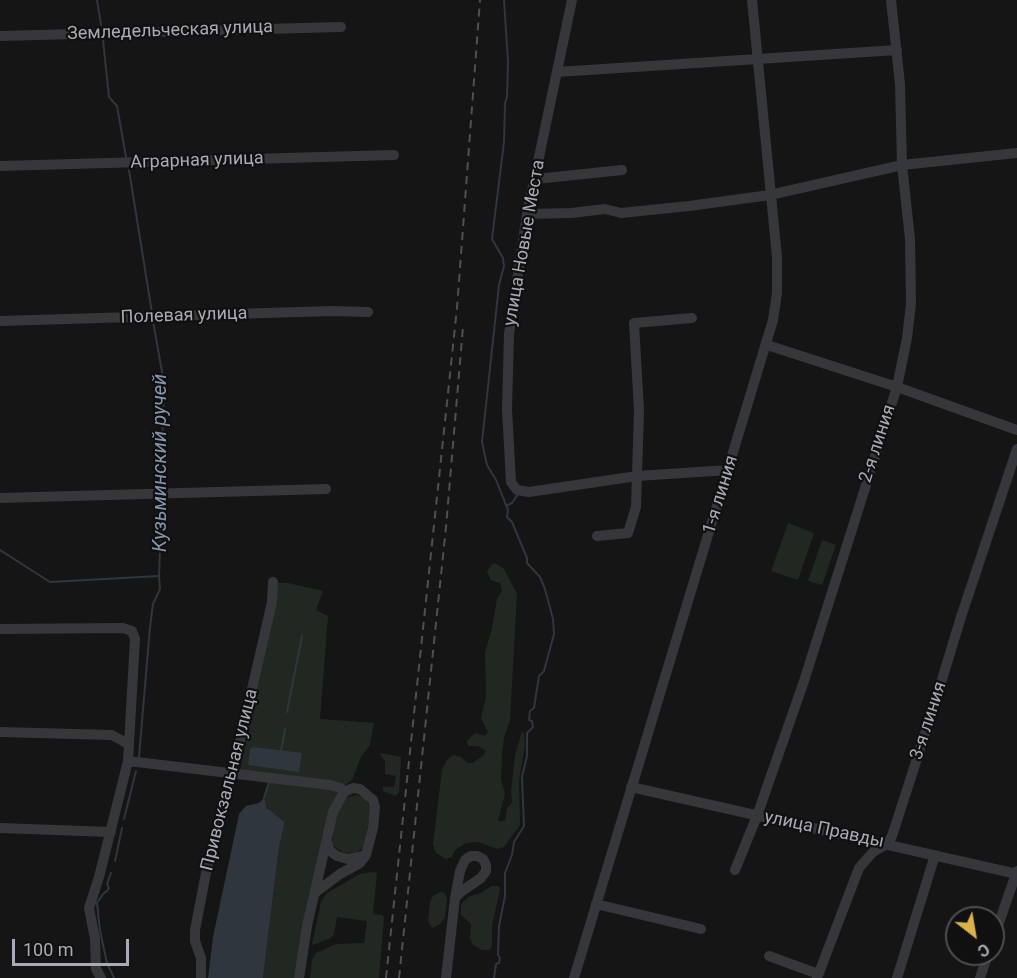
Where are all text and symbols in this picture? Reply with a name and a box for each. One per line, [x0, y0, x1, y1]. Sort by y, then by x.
street label: Земледельческая улица [67, 17, 273, 45]
street label: Аграрная улица [130, 148, 264, 174]
street label: улица Новые Места [500, 158, 550, 328]
street label: Полевая улица [120, 303, 248, 329]
water label: Кузьминский ручей [149, 374, 173, 552]
street label: 2-я линия [855, 402, 901, 486]
street label: 1-я линия [699, 453, 743, 537]
street label: 3-я линия [906, 679, 952, 763]
street label: Привокзальная улица [197, 687, 263, 873]
street label: улица Правды [762, 807, 886, 853]
north arrow [945, 906, 1005, 966]
scale bar [15, 927, 132, 965]
text: 100 m [23, 939, 74, 960]
text: С [974, 939, 993, 961]

